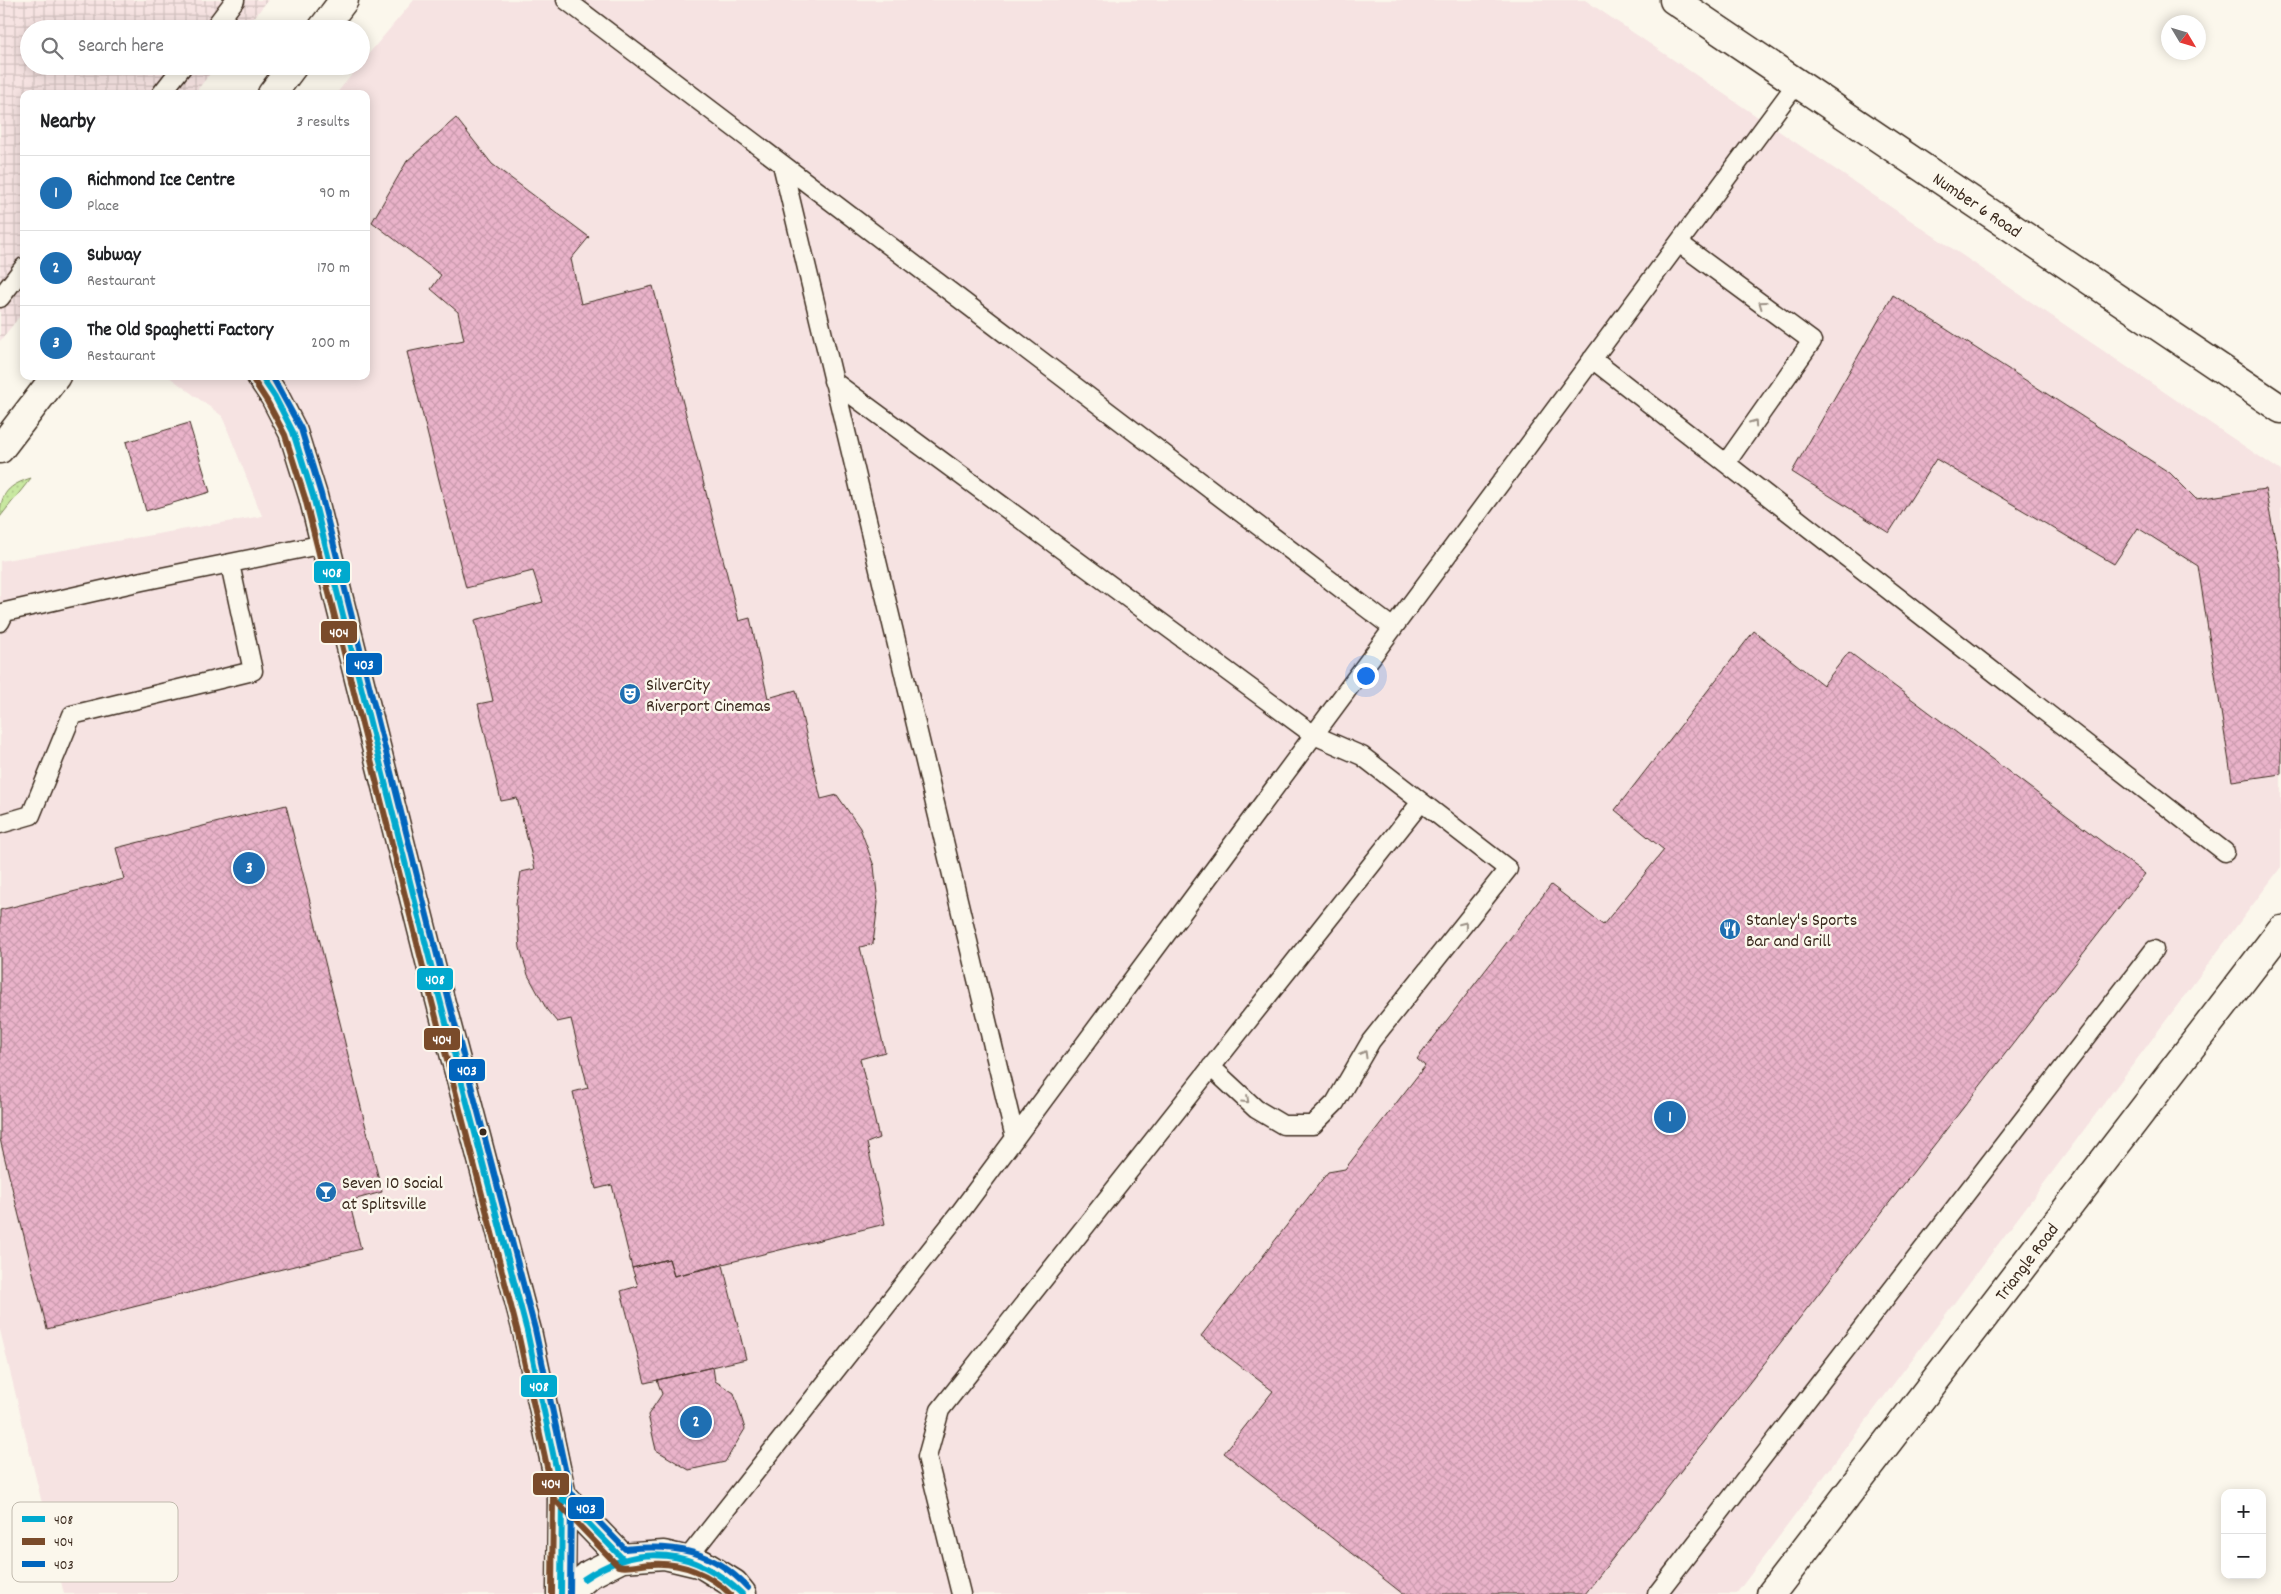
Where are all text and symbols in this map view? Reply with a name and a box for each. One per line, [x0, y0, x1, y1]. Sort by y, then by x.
north arrow [2161, 15, 2206, 60]
search box [20, 20, 370, 75]
icon: search [38, 34, 66, 62]
text: Search here [78, 34, 164, 61]
text: Nearby [40, 108, 95, 138]
text: 3 results [296, 111, 350, 134]
text: Richmond Ice Centre [87, 168, 235, 195]
street label: Number 6 Road [1927, 168, 2026, 246]
text: 1 [54, 182, 58, 205]
text: 90 m [319, 182, 350, 205]
text: Place [87, 195, 119, 218]
text: Subway [87, 243, 141, 270]
text: 2 [53, 257, 60, 280]
text: 170 m [317, 257, 350, 280]
text: Restaurant [87, 270, 156, 293]
one-way arrow [1758, 301, 1768, 310]
text: The Old Spaghetti Factory [87, 318, 273, 345]
text: 3 [52, 332, 60, 355]
text: 200 m [311, 332, 350, 355]
text: Restaurant [87, 345, 156, 368]
one-way arrow [1748, 419, 1757, 429]
line badge: 408 [313, 560, 351, 584]
text: 408 [322, 564, 342, 584]
line badge: 404 [320, 620, 358, 644]
text: 404 [329, 624, 349, 644]
line badge: 403 [345, 652, 383, 676]
text: 403 [354, 656, 374, 676]
your location [1353, 663, 1379, 689]
place label: SilverCity Riverport Cinemas [646, 674, 771, 720]
theatre icon: SilverCity Riverport Cinemas [618, 682, 642, 706]
pin: 3 [233, 849, 265, 887]
place label: Stanley's Sports Bar and Grill [1746, 909, 1857, 955]
restaurant icon: Stanley's Sports Bar and Grill [1718, 917, 1742, 941]
one-way arrow [1458, 922, 1466, 931]
line badge: 408 [416, 967, 454, 991]
text: 408 [425, 971, 445, 991]
line badge: 404 [423, 1027, 461, 1051]
text: 404 [432, 1031, 452, 1051]
one-way arrow [1358, 1050, 1368, 1059]
line badge: 403 [448, 1058, 486, 1082]
text: 403 [457, 1062, 477, 1082]
one-way arrow [1241, 1094, 1250, 1103]
pin: 1 [1654, 1098, 1686, 1136]
unlabelled marker [478, 1127, 488, 1137]
place label: Seven 10 Social at Splitsville [342, 1172, 444, 1218]
bar icon: Seven 10 Social at Splitsville [314, 1180, 338, 1204]
street label: Triangle Road [1990, 1219, 2066, 1307]
line badge: 408 [520, 1374, 558, 1398]
text: 408 [529, 1378, 549, 1398]
pin: 2 [680, 1403, 712, 1441]
line badge: 404 [532, 1472, 570, 1496]
text: 404 [541, 1475, 561, 1495]
map controls [2221, 1489, 2266, 1579]
button: + [2221, 1489, 2266, 1534]
line badge: 403 [567, 1496, 605, 1520]
text: 403 [576, 1500, 596, 1520]
legend [12, 1502, 178, 1582]
text: 408 [54, 1511, 73, 1531]
text: 404 [54, 1533, 73, 1553]
button: − [2221, 1534, 2266, 1579]
text: 403 [54, 1556, 74, 1576]

